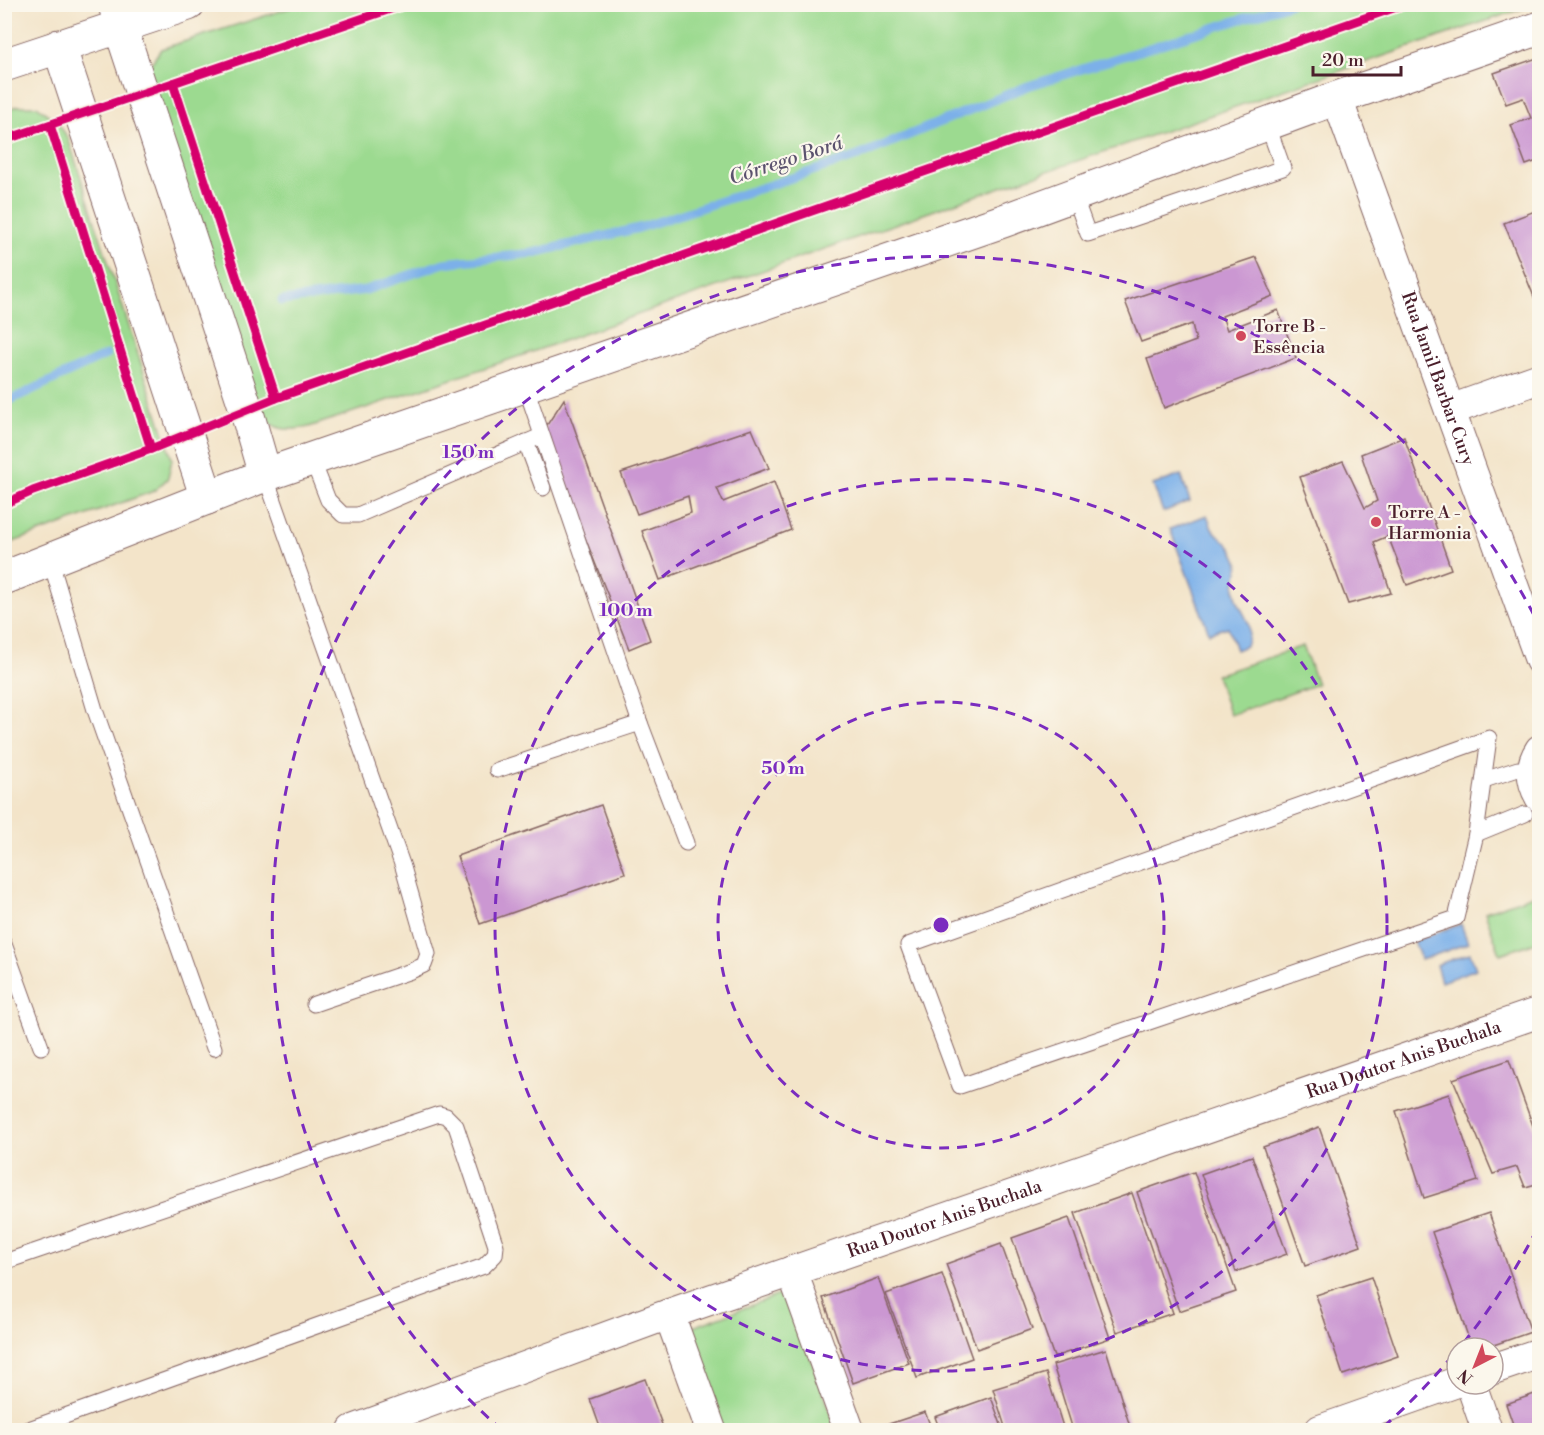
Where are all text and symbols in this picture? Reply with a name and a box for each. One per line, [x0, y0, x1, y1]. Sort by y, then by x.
scale bar [1313, 39, 1402, 77]
text: 20 m [1322, 49, 1364, 72]
water label: Córrego Borá [726, 131, 847, 191]
street label: Rua Jamil Barbar Cury [1396, 288, 1480, 469]
place label: Torre B - Essência [1253, 315, 1326, 359]
marker: Torre B - Essência [1234, 329, 1248, 343]
text: 150 m [442, 441, 495, 464]
place label: Torre A - Harmonia [1388, 501, 1472, 545]
marker: Torre A - Harmonia [1369, 515, 1383, 529]
text: 100 m [599, 599, 653, 622]
text: 50 m [761, 757, 805, 780]
centre of rings [931, 915, 951, 935]
street label: Rua Doutor Anis Buchala [1303, 1015, 1505, 1104]
street label: Rua Doutor Anis Buchala [844, 1174, 1046, 1263]
north arrow [1445, 1336, 1505, 1396]
text: N [1454, 1365, 1477, 1388]

